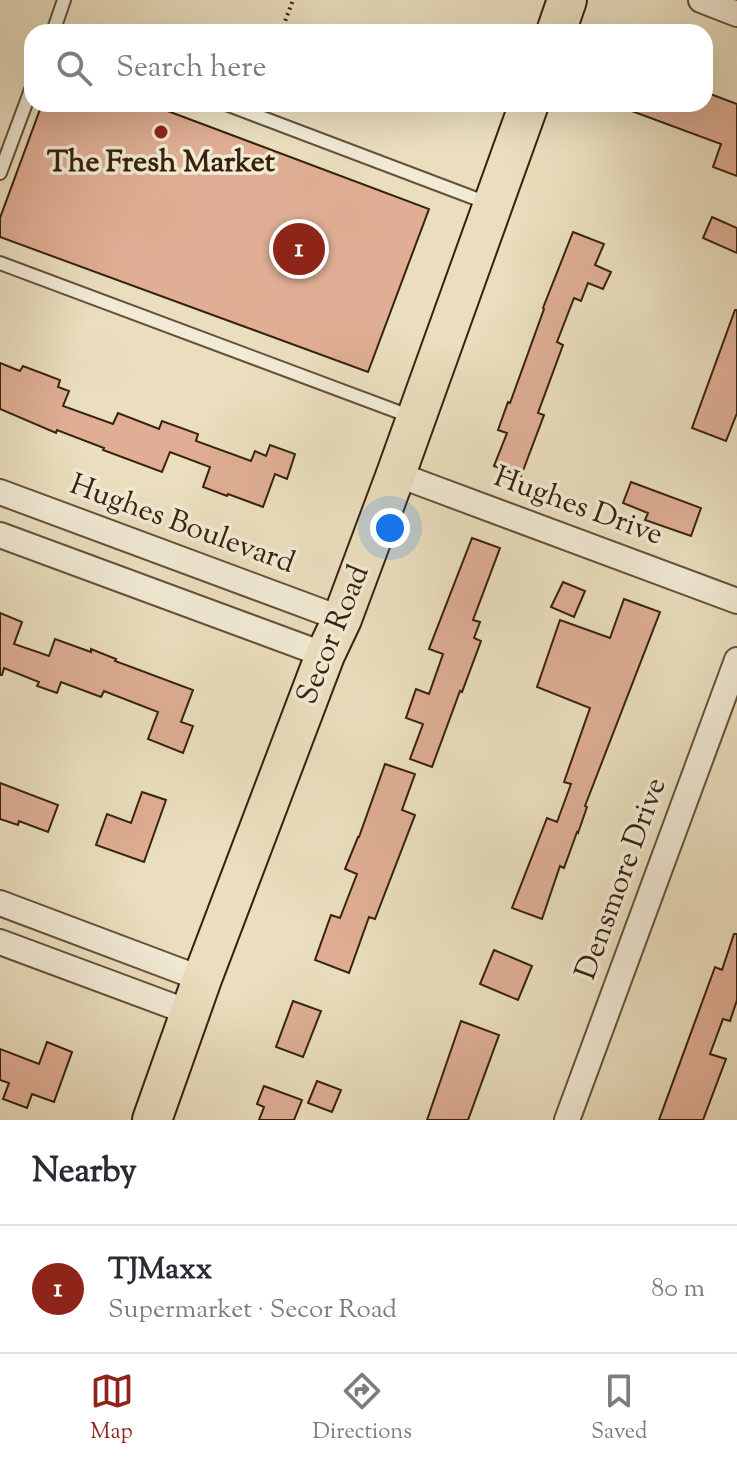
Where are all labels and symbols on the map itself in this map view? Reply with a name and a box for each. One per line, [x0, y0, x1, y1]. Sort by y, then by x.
marker: The Fresh Market [152, 123, 170, 141]
place label: The Fresh Market [47, 142, 276, 185]
pin: 1 [273, 219, 325, 279]
street label: Hughes Drive [487, 456, 669, 558]
street label: Hughes Boulevard [63, 464, 301, 586]
your location [370, 508, 410, 548]
street label: Secor Road [287, 559, 381, 711]
street label: Densmore Drive [566, 772, 678, 986]

